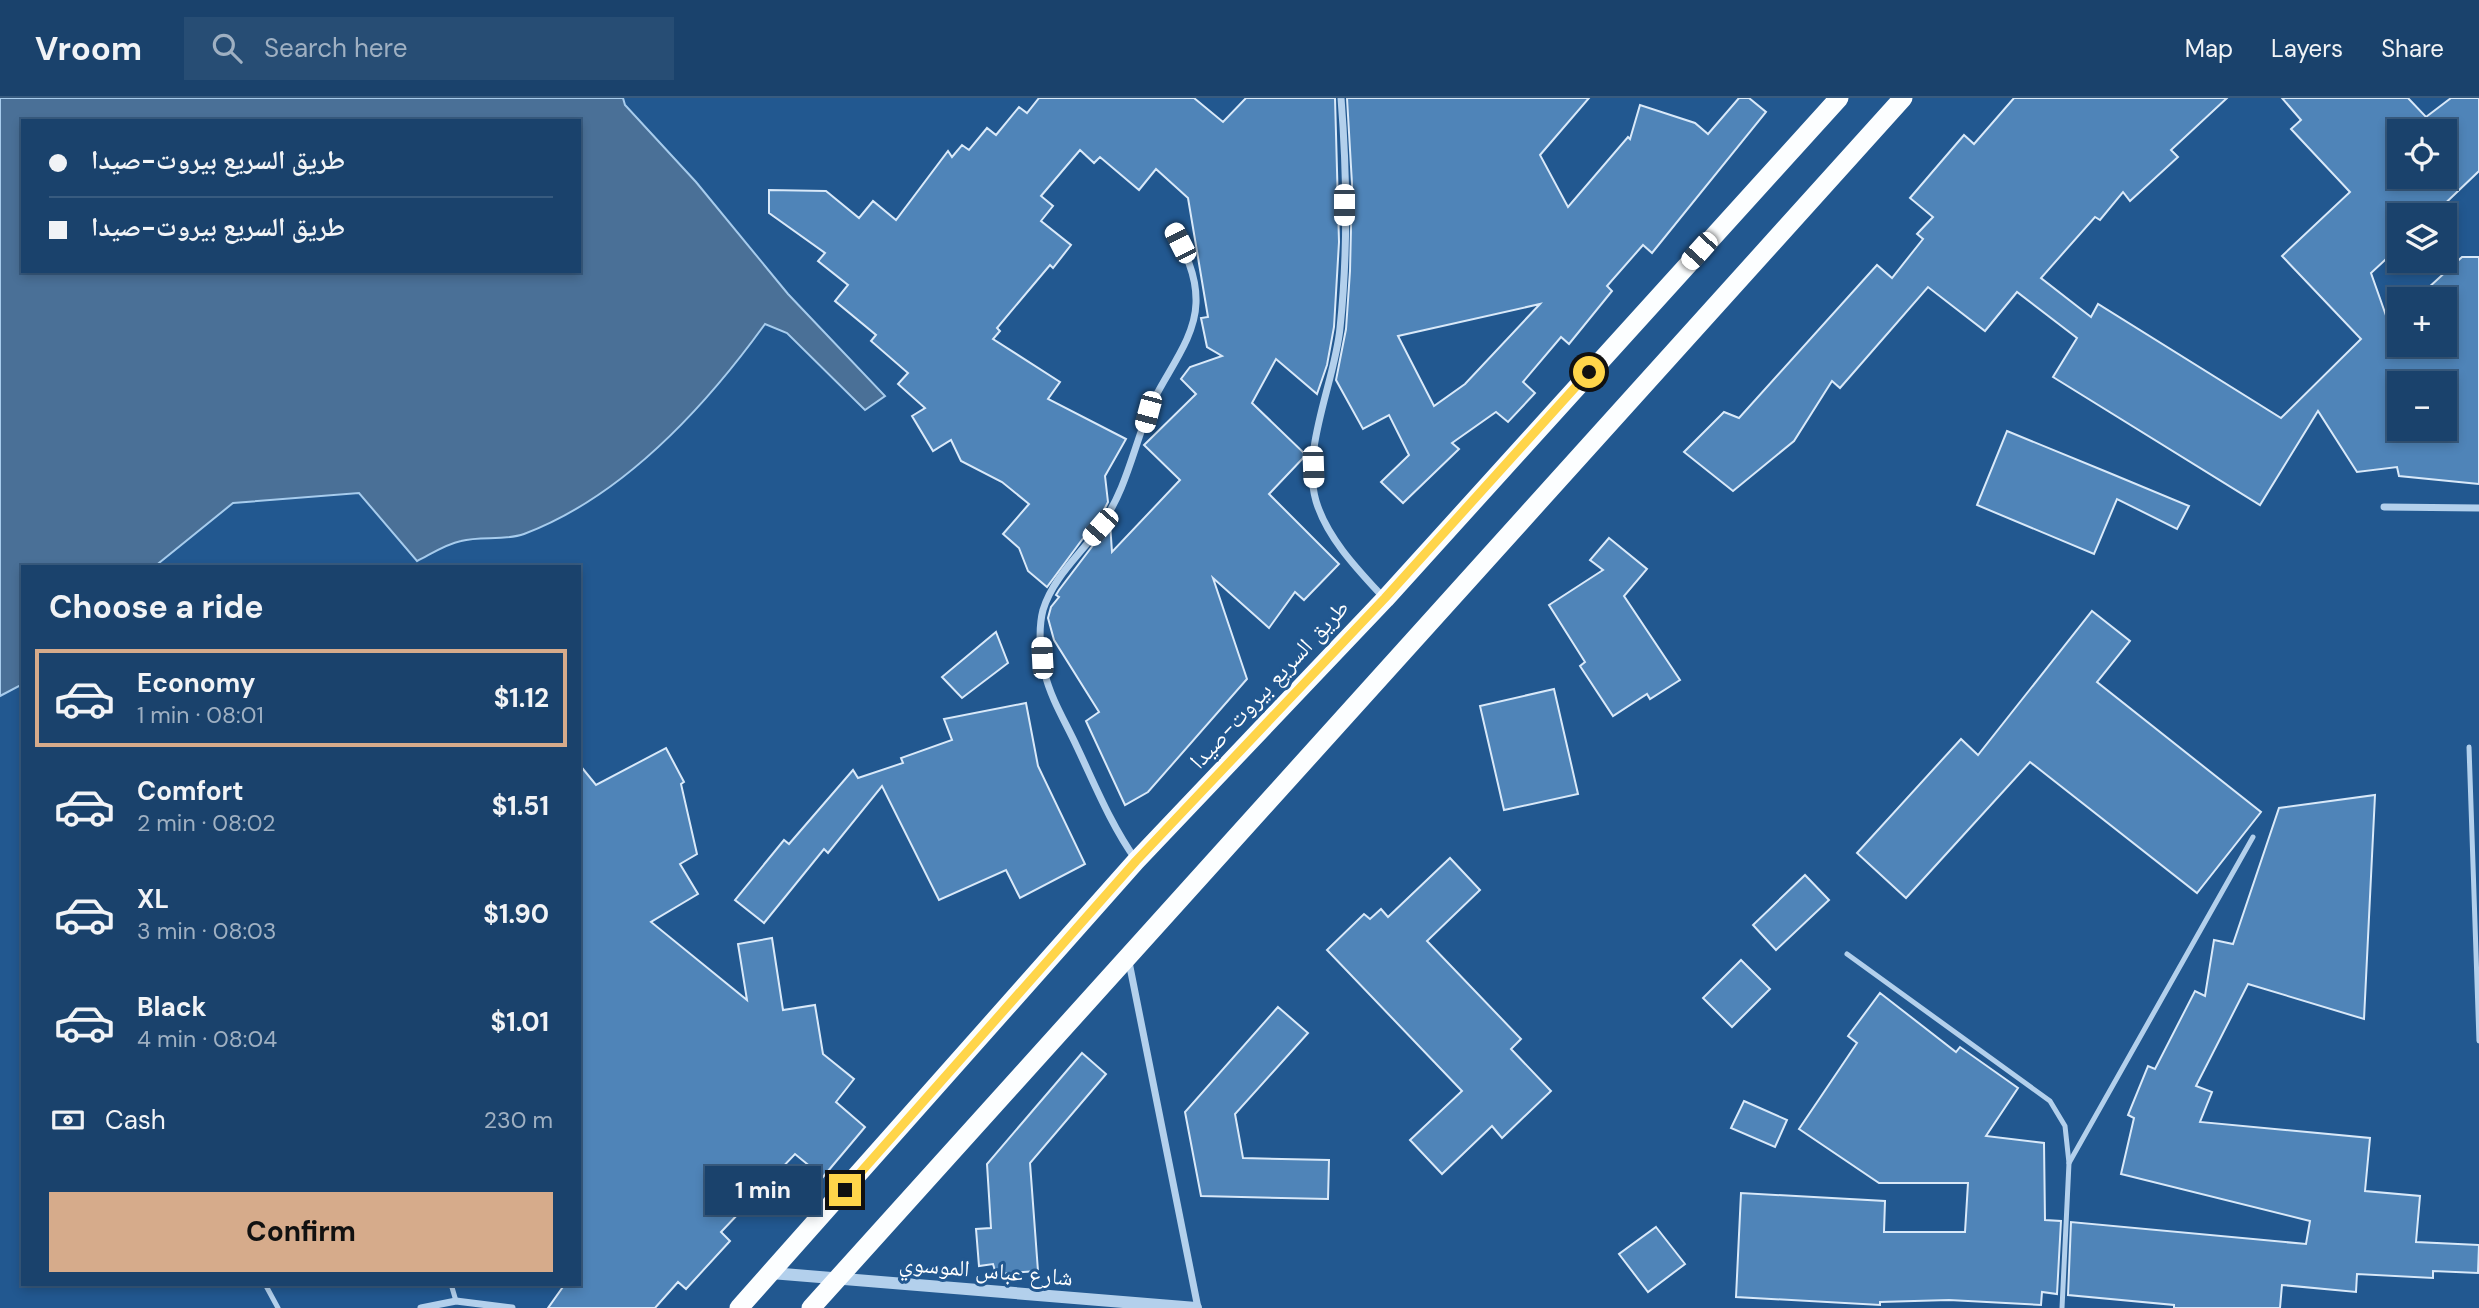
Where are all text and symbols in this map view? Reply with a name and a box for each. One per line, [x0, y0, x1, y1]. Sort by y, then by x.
search box [184, 17, 674, 80]
text: Vroom [35, 27, 142, 70]
icon: search [208, 29, 246, 67]
text: Search here [264, 31, 408, 65]
text: Map [2185, 33, 2233, 64]
text: Layers [2271, 33, 2343, 64]
text: Share [2381, 33, 2444, 64]
map controls [2387, 119, 2457, 441]
button: locate [2387, 119, 2457, 189]
text: طريق السريع بيروت-صيدا [91, 143, 345, 177]
car [1334, 184, 1355, 226]
button: layers [2387, 203, 2457, 273]
text: طريق السريع بيروت-صيدا [91, 210, 345, 244]
car [1162, 220, 1199, 266]
car [1678, 228, 1721, 274]
button: + [2387, 287, 2457, 357]
route start [1573, 356, 1605, 388]
button: − [2387, 371, 2457, 441]
car [1133, 389, 1164, 435]
car [1302, 446, 1325, 488]
car [1079, 504, 1122, 550]
text: Choose a ride [49, 586, 264, 628]
street label: طريق السريع بيروت-صيدا [1183, 593, 1355, 775]
car [1031, 636, 1054, 680]
text: Economy [137, 666, 255, 700]
icon: car [53, 667, 116, 730]
text: $1.12 [494, 681, 549, 715]
text: 1 min · 08:01 [137, 700, 264, 730]
text: Comfort [137, 774, 243, 808]
icon: car [53, 775, 116, 838]
text: $1.51 [492, 789, 549, 823]
text: 2 min · 08:02 [137, 808, 275, 838]
text: XL [137, 882, 169, 916]
icon: car [53, 883, 116, 946]
text: $1.90 [483, 897, 549, 931]
text: 3 min · 08:03 [137, 916, 276, 946]
text: Black [137, 990, 207, 1024]
icon: car [53, 991, 116, 1054]
text: $1.01 [491, 1005, 549, 1039]
text: 4 min · 08:04 [137, 1024, 277, 1054]
icon: cash [49, 1101, 87, 1139]
text: Cash [105, 1103, 166, 1137]
text: 230 m [484, 1105, 553, 1135]
callout: 1 min [705, 1166, 820, 1214]
route end [829, 1174, 861, 1206]
text: 1 min [735, 1175, 791, 1205]
button: Confirm [49, 1192, 553, 1272]
street label: شارع عباس الموسوي [898, 1247, 1074, 1296]

